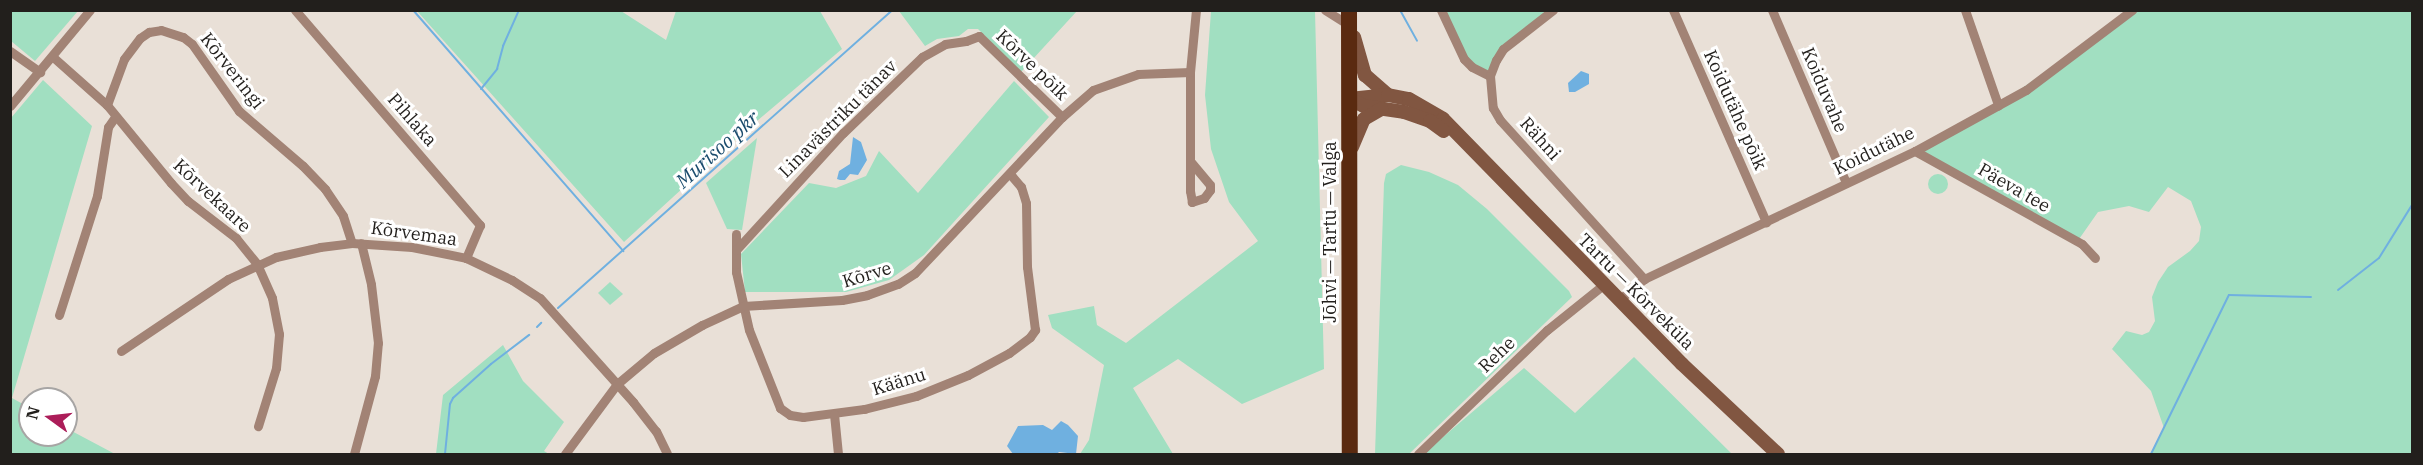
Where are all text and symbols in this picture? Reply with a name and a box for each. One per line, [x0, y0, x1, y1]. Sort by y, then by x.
street label: Kõrve põik [991, 25, 1073, 105]
street label: Kõrveringi [196, 29, 268, 113]
street label: Koiduvahe [1796, 44, 1852, 136]
street label: Koidutähe põik [1699, 47, 1771, 173]
street label: Linavästriku tänav [775, 56, 901, 182]
street label: Pihlaka [383, 89, 441, 151]
water label: Murisoo pkr [670, 105, 764, 193]
street label: Rähni [1515, 113, 1565, 165]
street label: Koidutähe [1830, 122, 1918, 180]
street label: Jõhvi — Tartu — Valga [1319, 141, 1341, 323]
street label: Kõrvekaare [169, 155, 255, 237]
street label: Päeva tee [1974, 159, 2054, 217]
street label: Kõrvemaa [370, 217, 458, 251]
street label: Tartu — Kõrveküla [1573, 229, 1699, 355]
street label: Kõrve [840, 257, 894, 293]
street label: Rehe [1474, 333, 1520, 377]
street label: Käänu [870, 364, 928, 400]
north arrow [18, 387, 78, 447]
text: N [21, 404, 44, 422]

